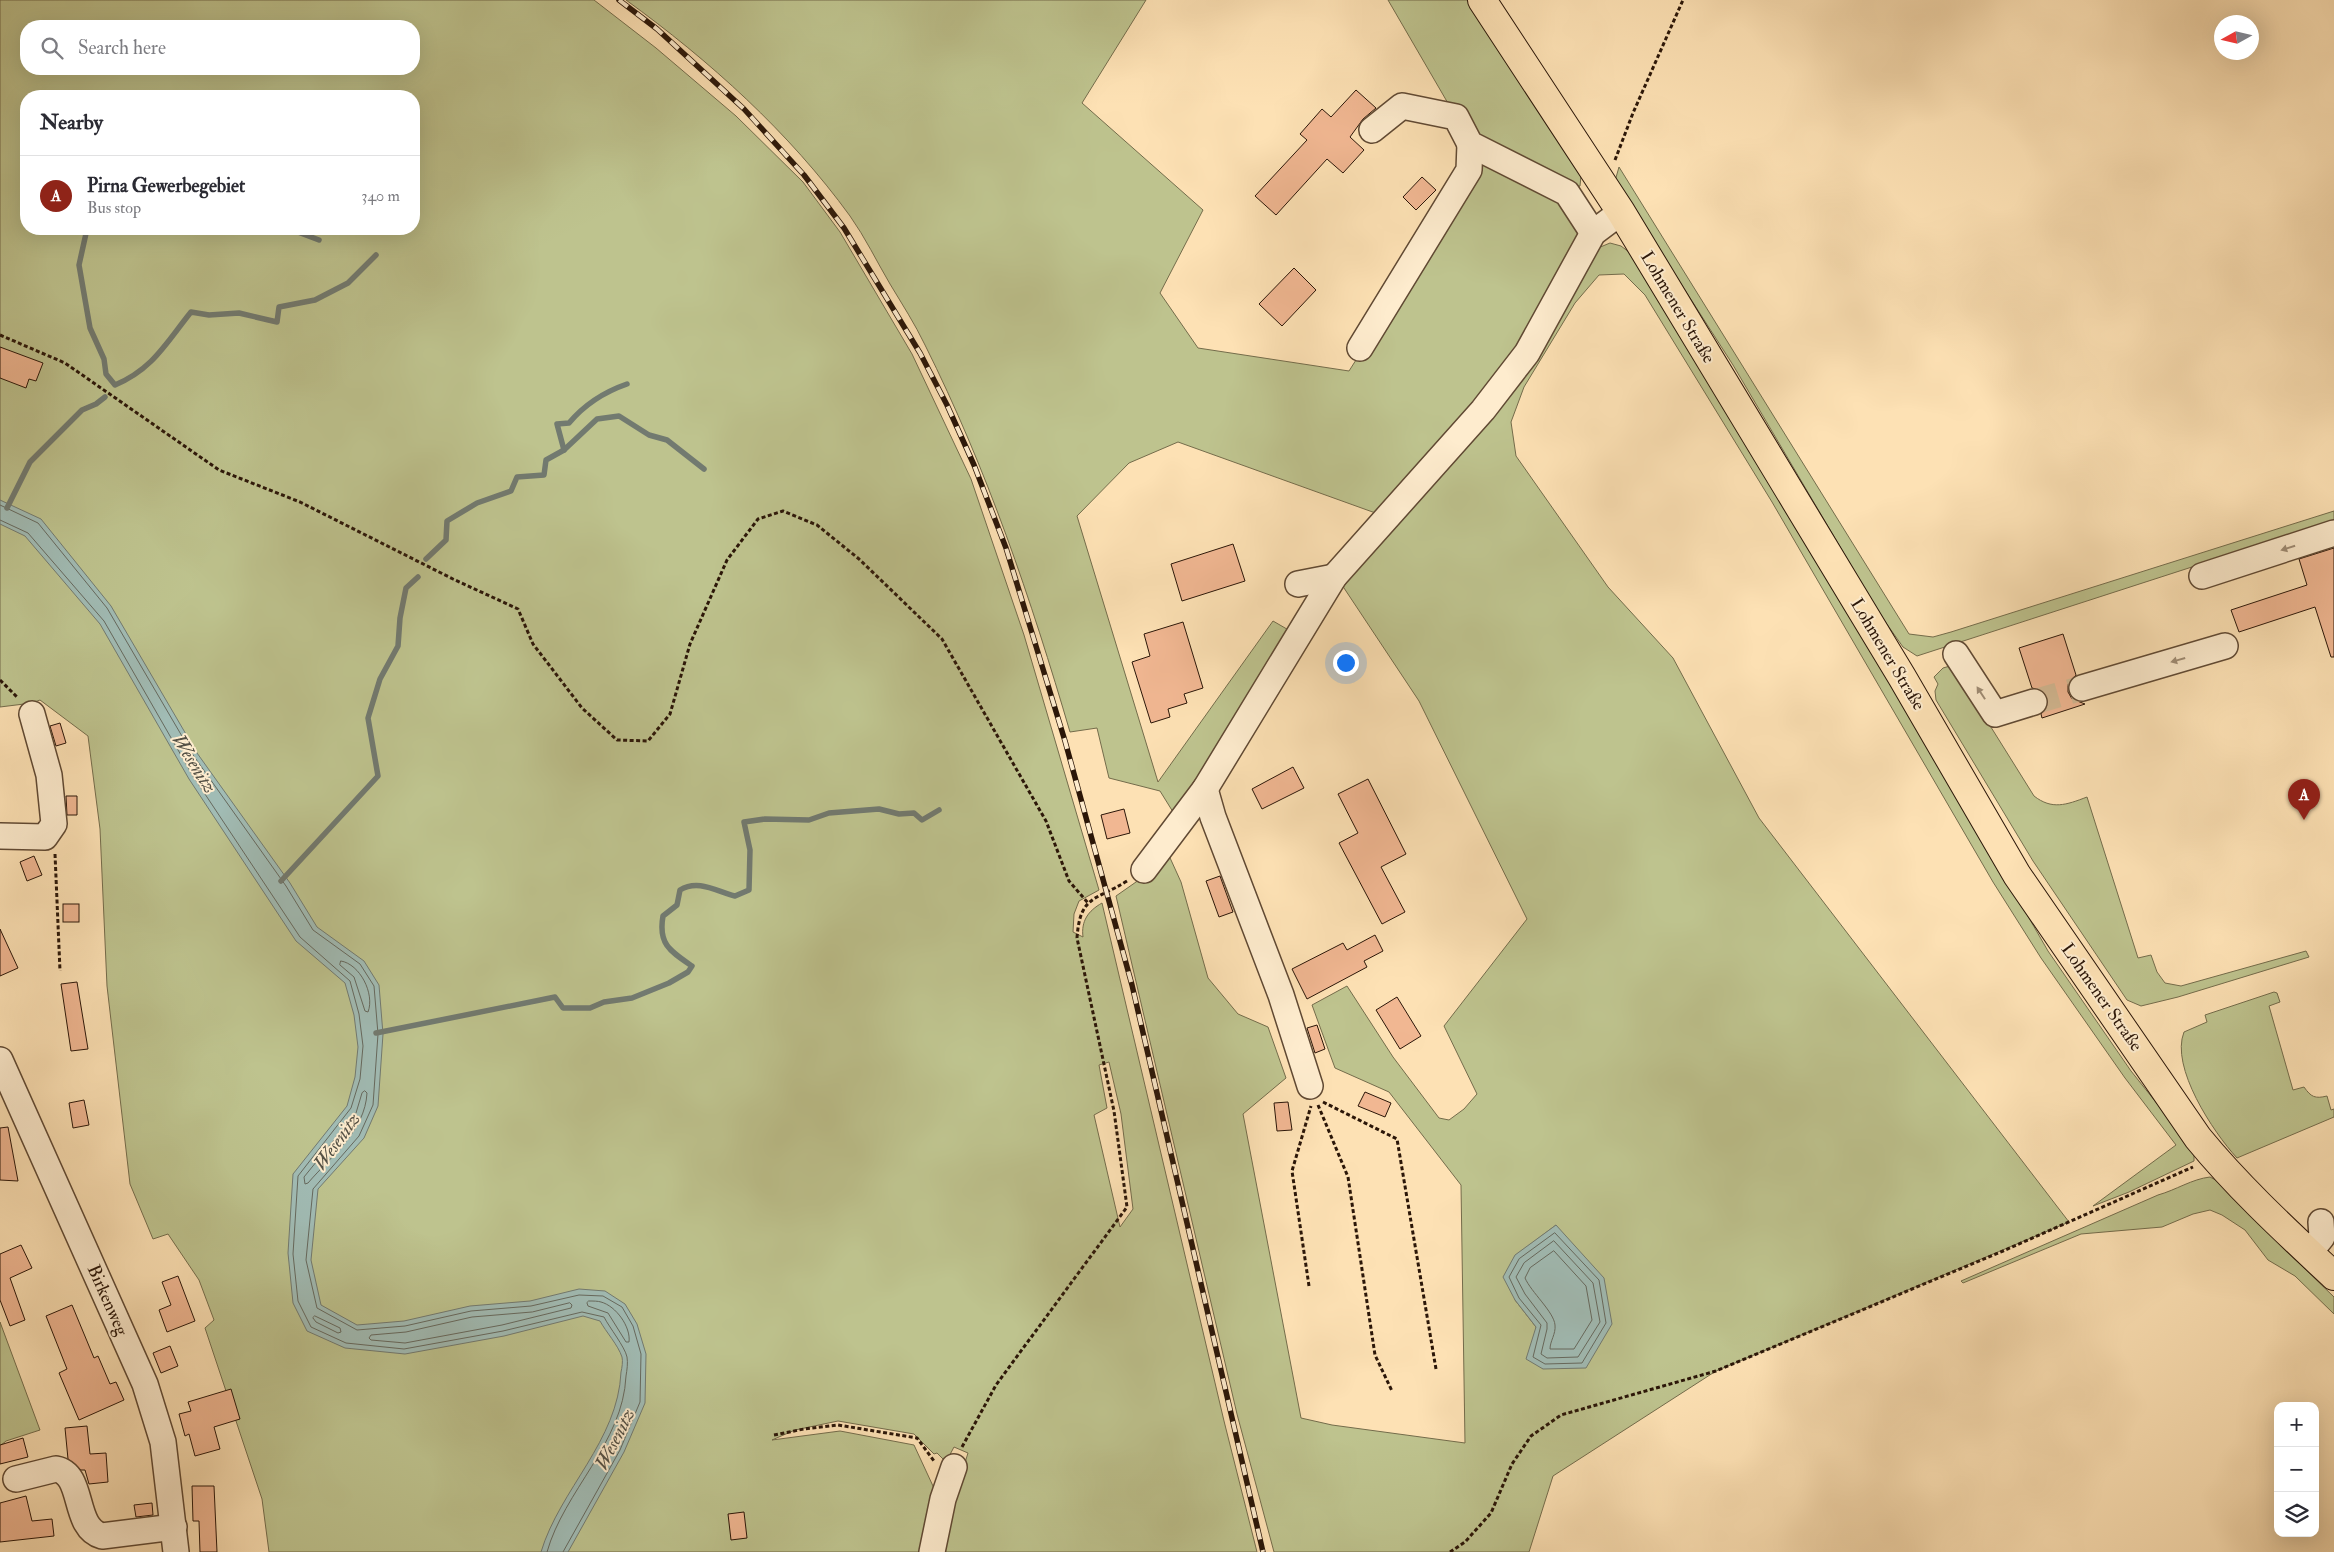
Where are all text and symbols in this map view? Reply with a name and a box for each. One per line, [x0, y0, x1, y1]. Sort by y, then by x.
north arrow [2214, 15, 2259, 60]
search box [20, 20, 420, 75]
icon: search [38, 34, 66, 62]
text: Search here [78, 36, 166, 60]
text: Nearby [40, 109, 103, 136]
text: Pirna Gewerbegebiet [87, 174, 245, 198]
text: A [51, 186, 61, 206]
text: 340 m [361, 186, 400, 206]
text: Bus stop [87, 198, 141, 218]
street label: Lohmener Straße [1635, 247, 1720, 368]
one-way arrow [2280, 545, 2295, 552]
street label: Lohmener Straße [1845, 594, 1930, 715]
your location [1333, 650, 1359, 676]
one-way arrow [2170, 657, 2185, 665]
one-way arrow [1977, 687, 1986, 700]
water label: Wesenitz [167, 729, 222, 798]
pin: A [2288, 779, 2320, 820]
street label: Lohmener Straße [2056, 939, 2148, 1056]
water label: Wesenitz [308, 1108, 366, 1175]
street label: Birkenweg [82, 1261, 134, 1340]
map controls [2274, 1402, 2319, 1537]
button: + [2274, 1402, 2319, 1447]
water label: Wesenitz [589, 1405, 640, 1474]
button: − [2274, 1447, 2319, 1492]
button: layers [2274, 1492, 2319, 1537]

